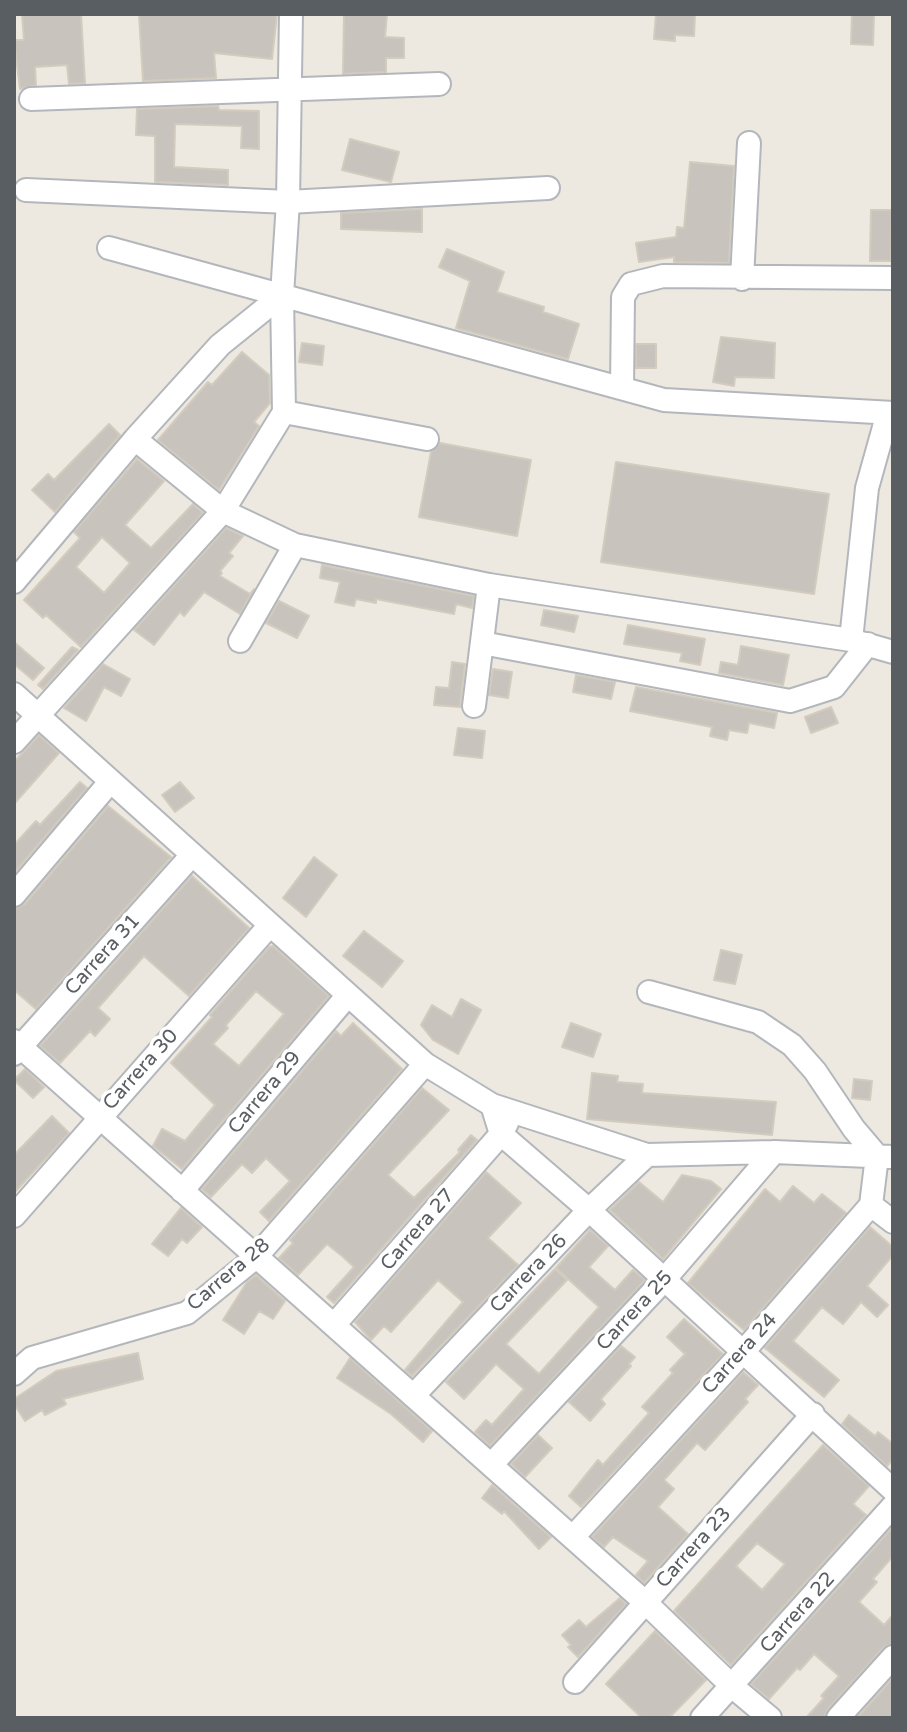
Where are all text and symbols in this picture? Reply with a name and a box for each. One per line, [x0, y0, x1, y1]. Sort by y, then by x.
street label: Carrera 31 [60, 910, 146, 1000]
street label: Carrera 30 [98, 1025, 184, 1115]
street label: Carrera 29 [223, 1047, 307, 1139]
street label: Carrera 27 [376, 1184, 460, 1276]
street label: Carrera 26 [485, 1229, 573, 1319]
street label: Carrera 28 [183, 1233, 275, 1317]
street label: Carrera 25 [592, 1266, 678, 1356]
street label: Carrera 24 [697, 1309, 783, 1399]
street label: Carrera 23 [651, 1503, 737, 1593]
street label: Carrera 22 [755, 1568, 841, 1658]

